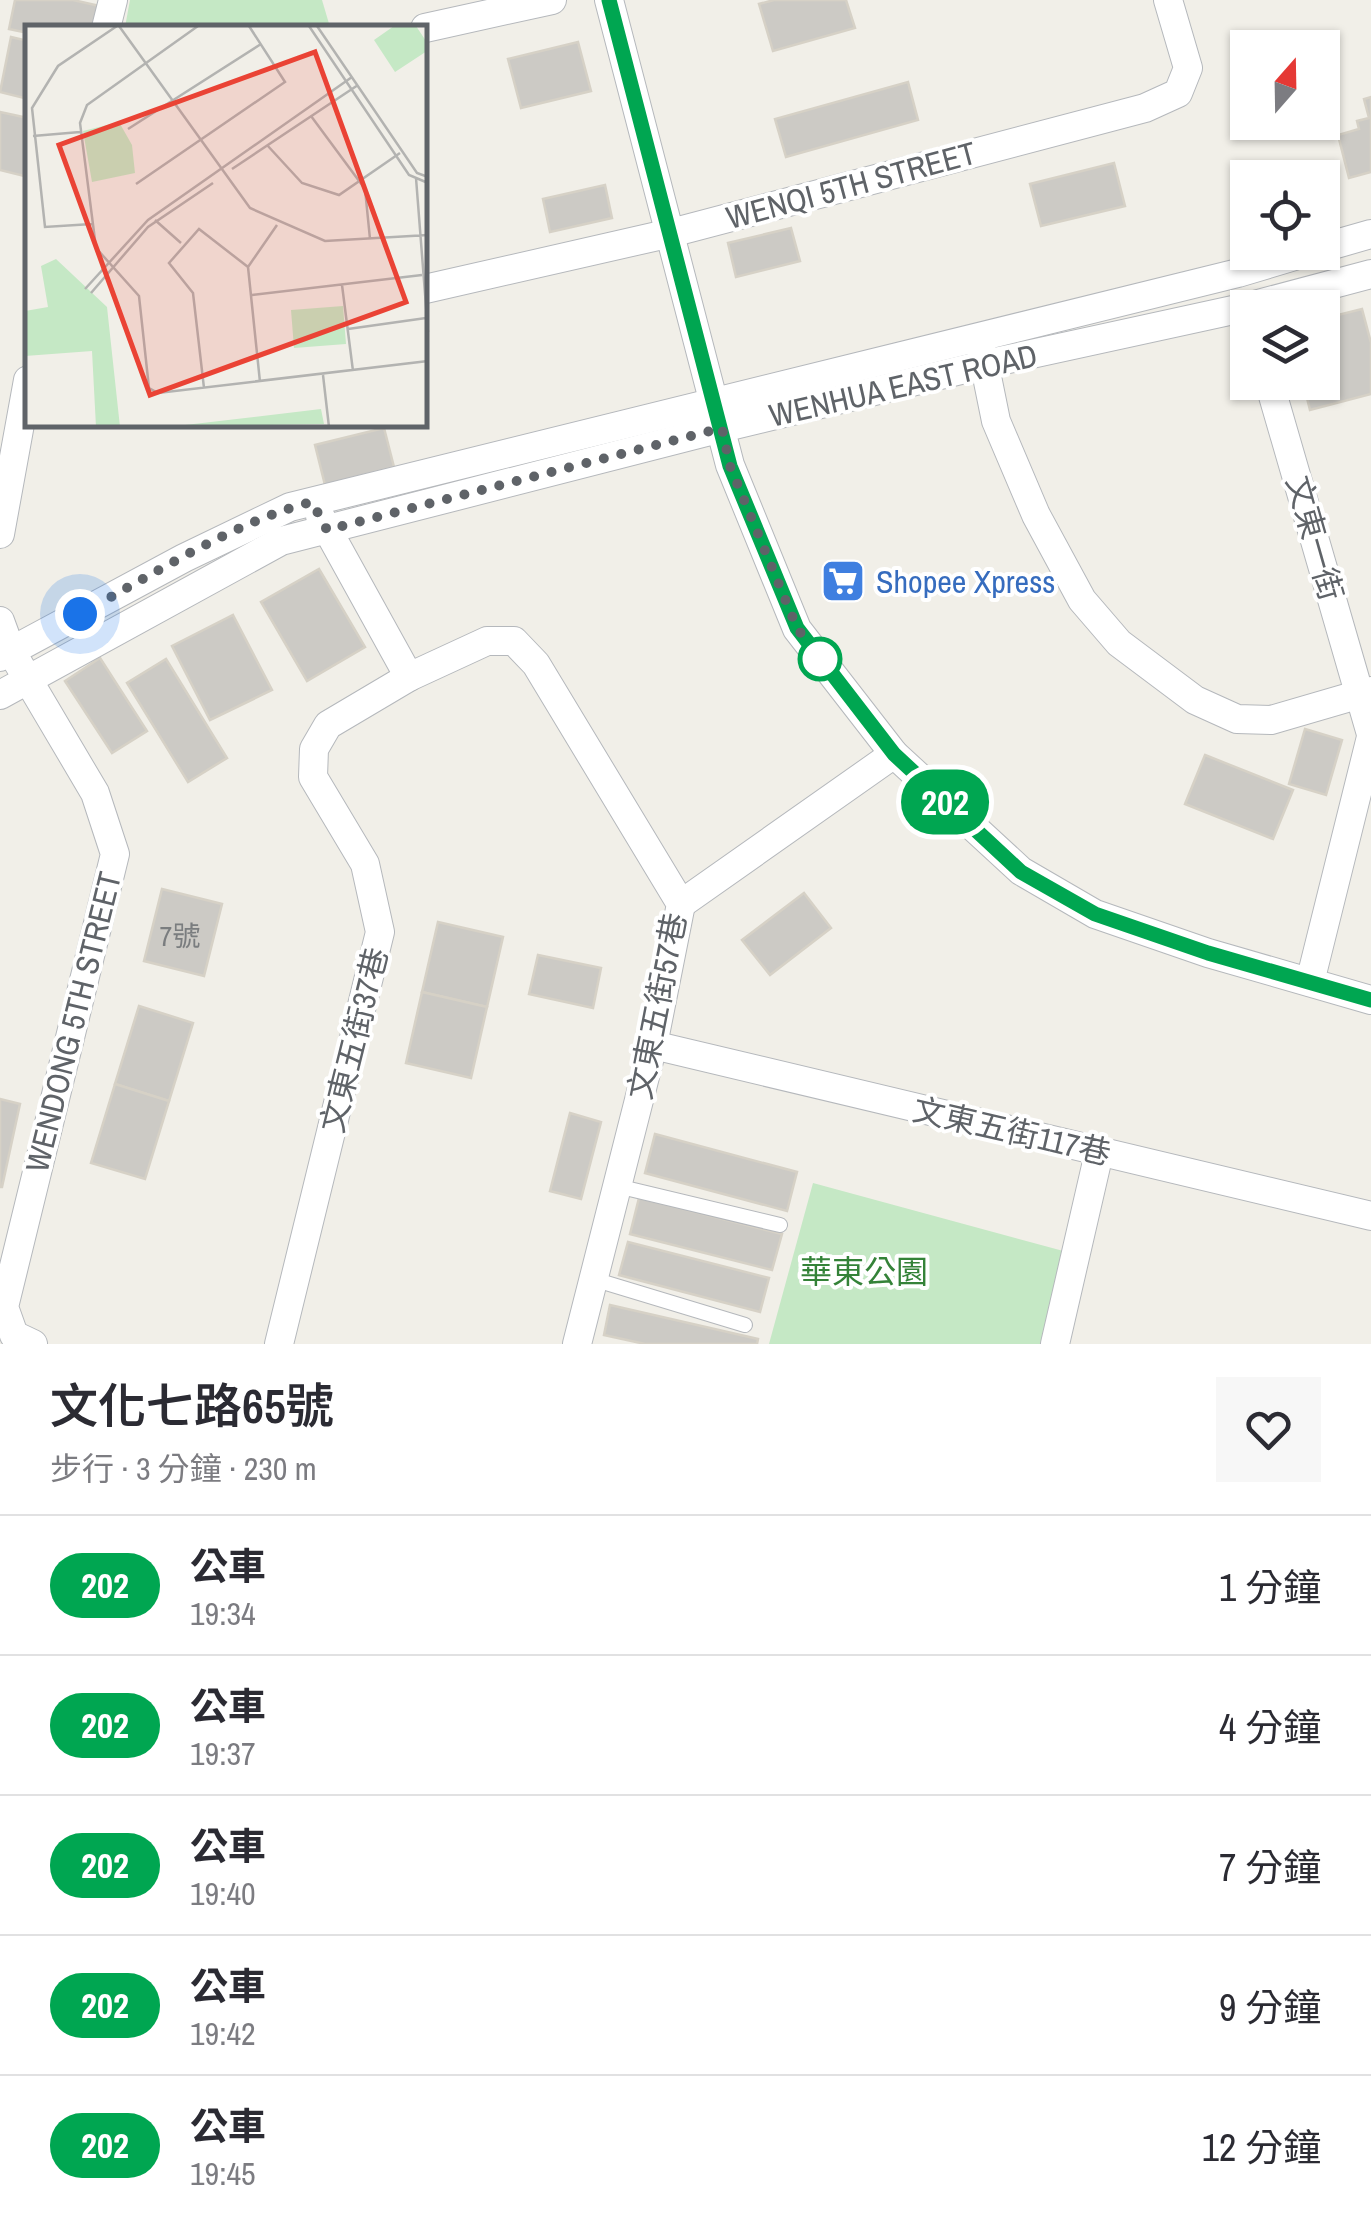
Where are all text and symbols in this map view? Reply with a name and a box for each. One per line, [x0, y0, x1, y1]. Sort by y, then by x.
inset map [25, 25, 428, 428]
north arrow [1230, 30, 1340, 140]
map controls [1230, 30, 1340, 400]
street label: WENQI 5TH STREET [722, 131, 980, 239]
button: locate [1230, 160, 1340, 270]
button: layers [1230, 290, 1340, 400]
street label: WENHUA EAST ROAD [765, 333, 1041, 437]
street label: 文東一街 [1277, 471, 1353, 605]
supermarket icon: Shopee Xpress [820, 558, 866, 604]
place label: Shopee Xpress [876, 560, 1055, 603]
your location [55, 589, 105, 639]
unlabelled marker [799, 638, 841, 680]
line badge: 202 [888, 770, 1002, 834]
text: 202 [921, 779, 969, 826]
street label: WENDONG 5TH STREET [15, 868, 131, 1176]
street label: 文東五街57巷 [618, 909, 696, 1103]
house number: 7號 [160, 917, 200, 955]
street label: 文東五街37巷 [310, 943, 398, 1137]
street label: 文東五街117巷 [909, 1087, 1115, 1175]
park label: 華東公園 [800, 1250, 928, 1293]
text: 文化七路65號 [50, 1373, 334, 1438]
button: heart [1216, 1377, 1321, 1482]
text: 步行 · 3 分鐘 · 230 m [50, 1447, 317, 1490]
text: 公車 [190, 1541, 266, 1592]
text: 202 [81, 1562, 129, 1609]
text: 1 分鐘 [1219, 1562, 1321, 1613]
text: 19:34 [190, 1592, 256, 1635]
text: 公車 [190, 1681, 266, 1732]
text: 202 [81, 1702, 129, 1749]
text: 4 分鐘 [1219, 1702, 1321, 1753]
text: 19:37 [190, 1732, 256, 1775]
text: 公車 [190, 1821, 266, 1872]
text: 202 [81, 1842, 129, 1889]
text: 7 分鐘 [1219, 1842, 1321, 1893]
text: 19:40 [190, 1872, 256, 1915]
text: 公車 [190, 1961, 266, 2012]
text: 202 [81, 1982, 129, 2029]
text: 9 分鐘 [1219, 1982, 1321, 2033]
text: 19:42 [190, 2012, 256, 2055]
text: 公車 [190, 2101, 266, 2152]
text: 202 [81, 2122, 129, 2169]
text: 12 分鐘 [1202, 2122, 1321, 2173]
text: 19:45 [190, 2152, 256, 2195]

